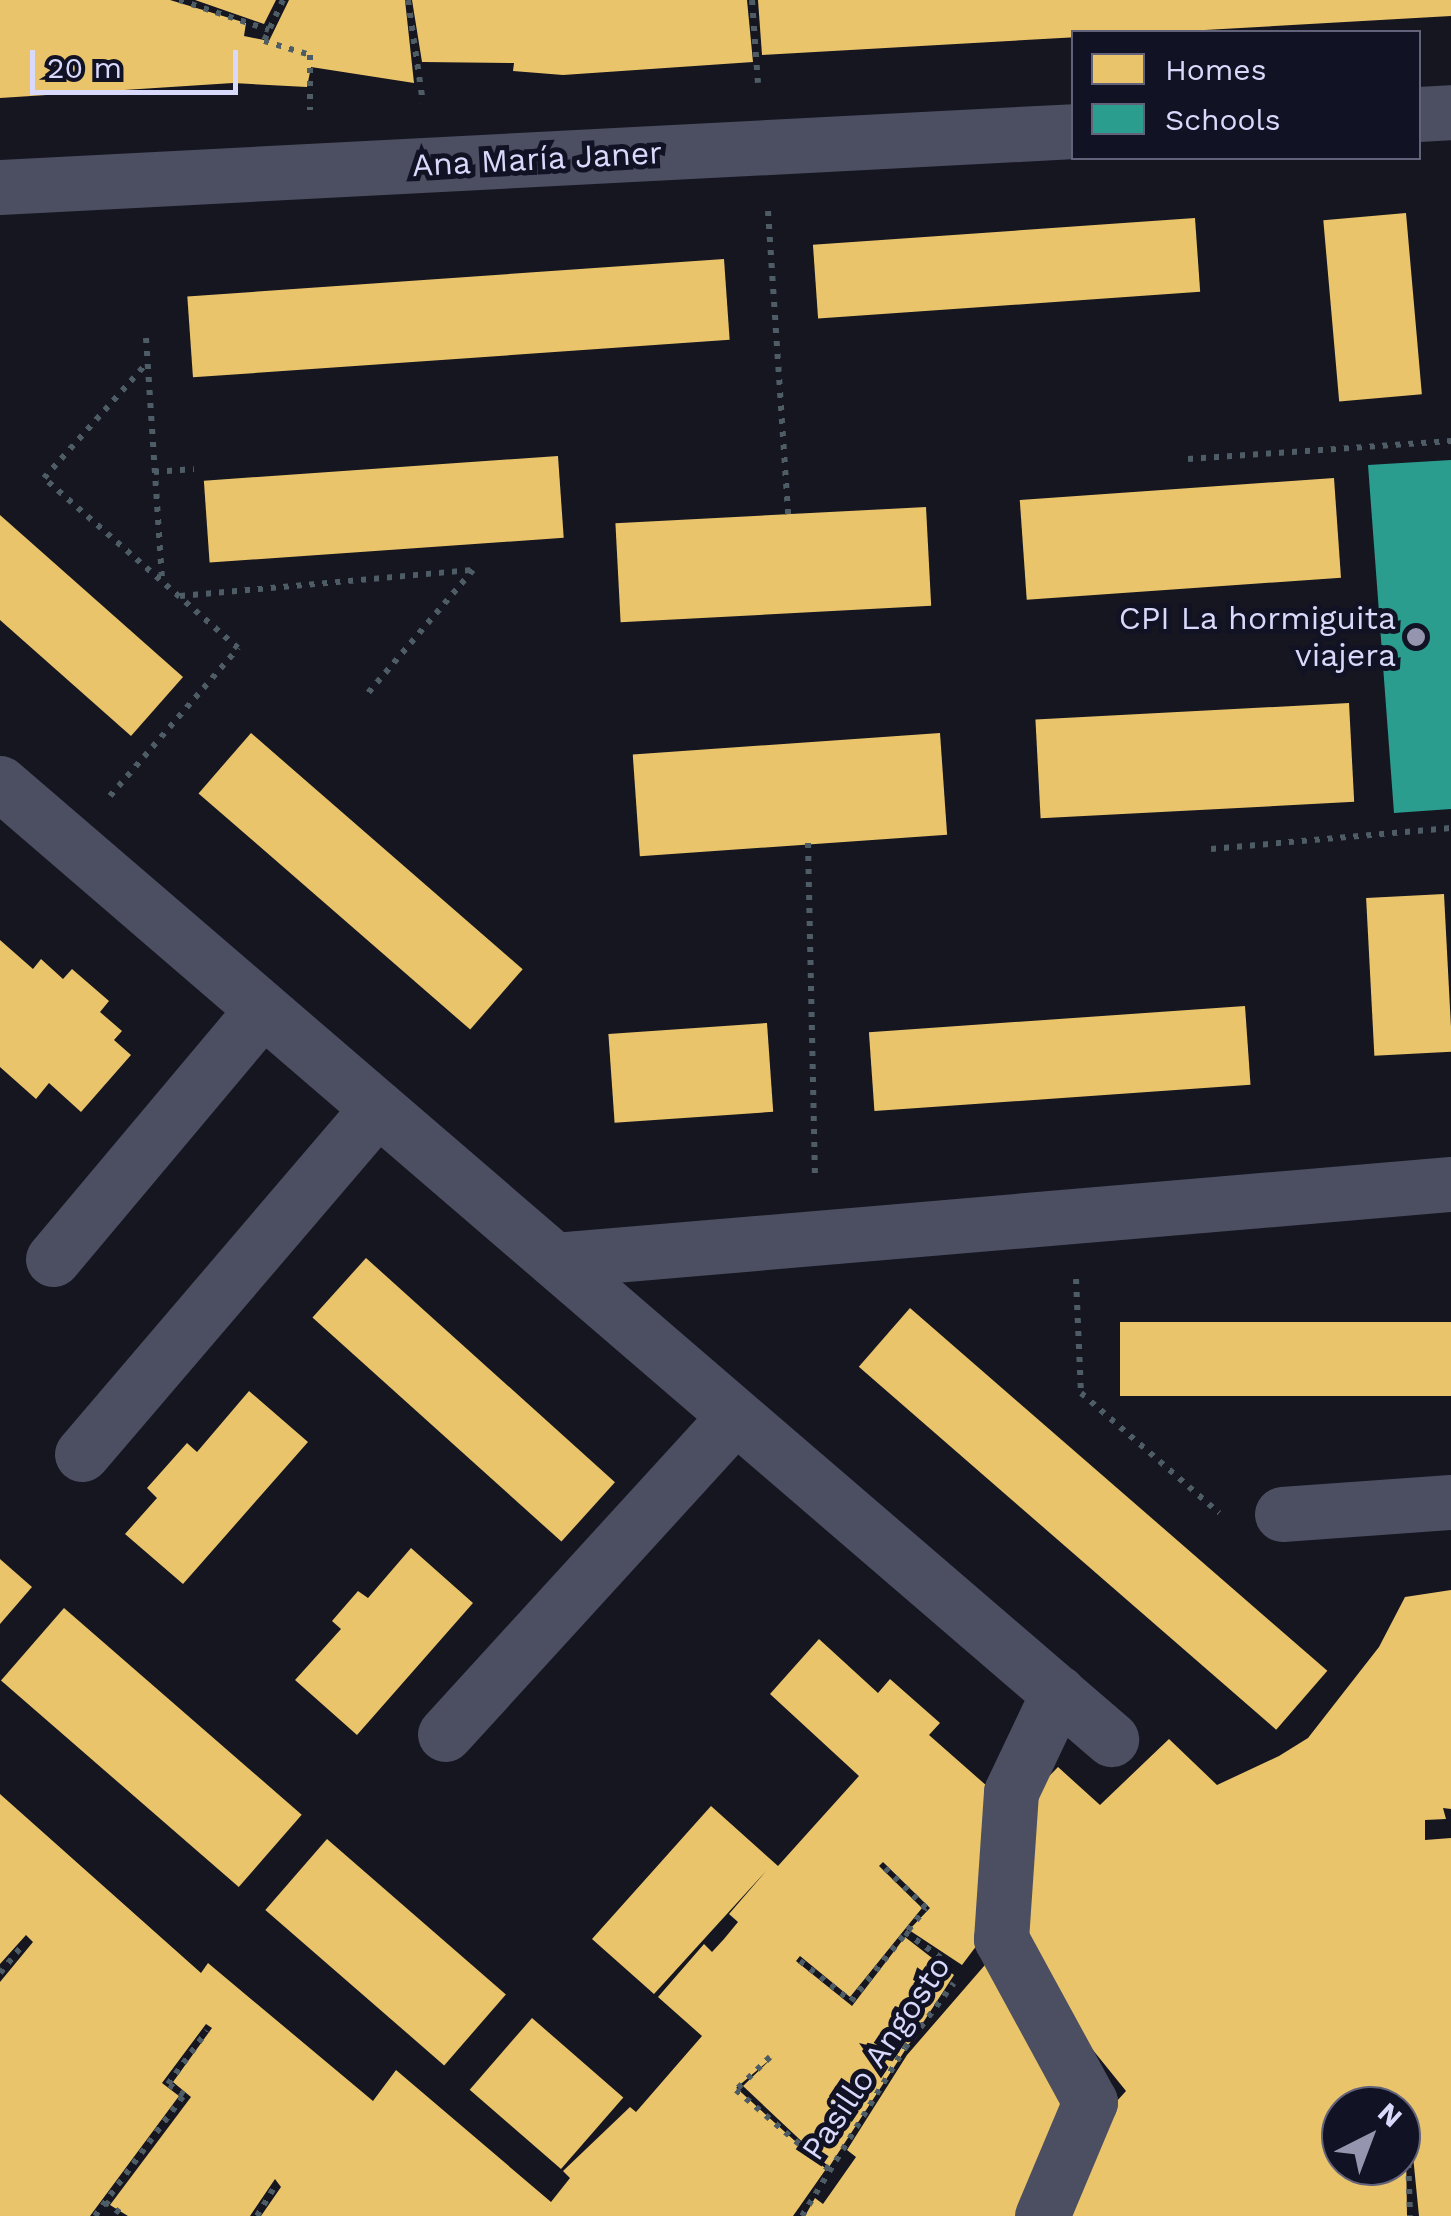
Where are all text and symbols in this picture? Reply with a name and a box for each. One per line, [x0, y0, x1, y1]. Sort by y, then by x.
scale bar [35, 30, 242, 92]
legend [1071, 30, 1421, 160]
text: 20 m [47, 50, 122, 85]
text: Homes [1165, 52, 1267, 87]
text: Schools [1165, 102, 1281, 137]
street label: Ana María Janer [410, 133, 664, 185]
place label: CPI La hormiguita viajera [1118, 600, 1396, 675]
marker: CPI La hormiguita viajera [1405, 626, 1427, 648]
street label: Pasillo Angosto [793, 1948, 959, 2168]
north arrow [1321, 2086, 1421, 2186]
text: N [1371, 2096, 1409, 2134]

